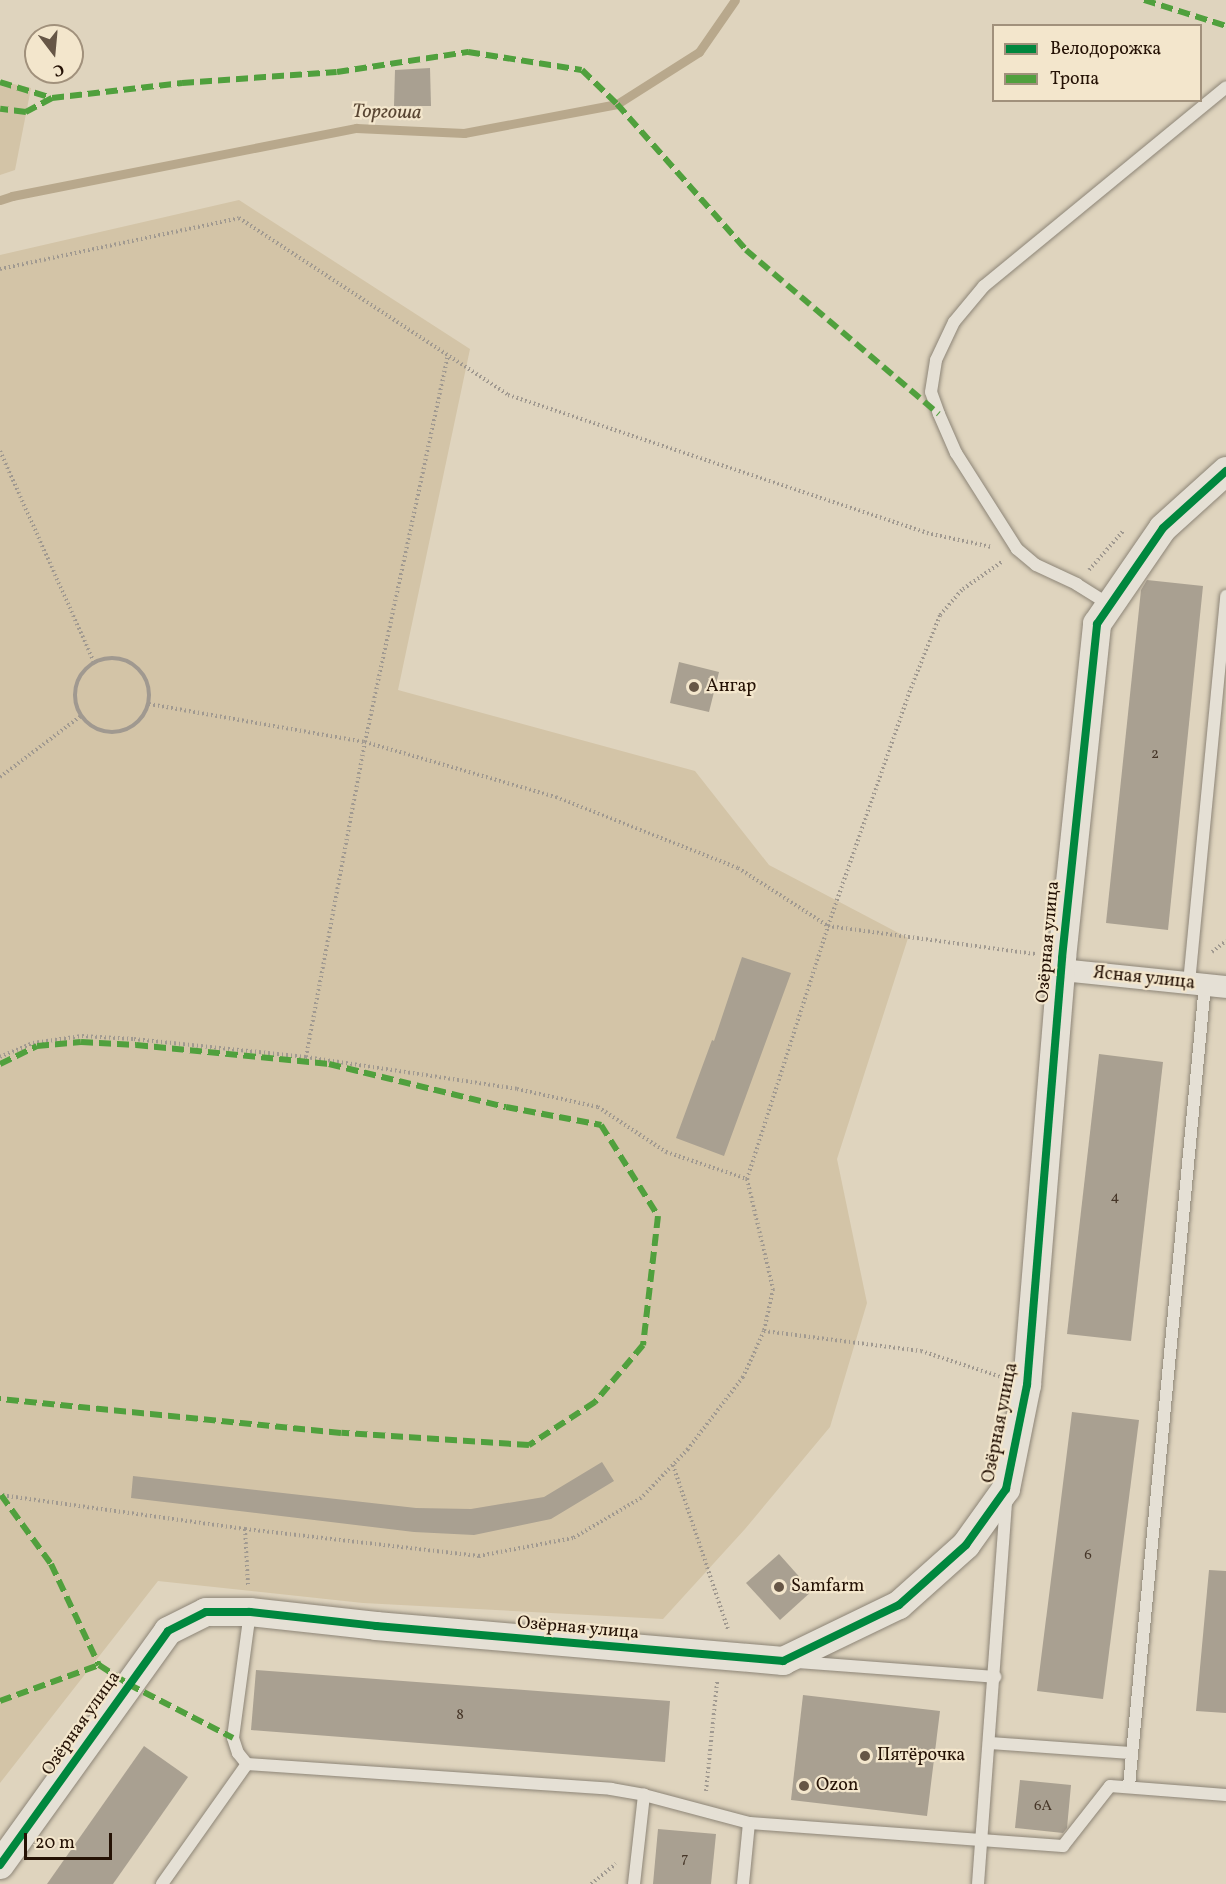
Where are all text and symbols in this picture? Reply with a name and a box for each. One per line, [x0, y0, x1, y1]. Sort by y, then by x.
north arrow [24, 24, 84, 84]
legend [992, 24, 1202, 102]
text: Велодорожка [1050, 37, 1161, 62]
text: С [50, 57, 66, 81]
text: Тропа [1050, 67, 1099, 92]
water label: Торгоша [352, 100, 422, 126]
place label: Ангар [706, 676, 756, 698]
marker: Ангар [687, 680, 701, 694]
house number: 2 [1151, 746, 1159, 764]
street label: Озёрная улица [1033, 880, 1065, 1004]
street label: Ясная улица [1092, 963, 1196, 995]
house number: 4 [1111, 1189, 1119, 1207]
street label: Озёрная улица [979, 1361, 1023, 1485]
house number: 6 [1084, 1547, 1092, 1565]
place label: Samfarm [791, 1576, 864, 1598]
marker: Samfarm [772, 1580, 786, 1594]
street label: Озёрная улица [516, 1613, 640, 1645]
street label: Озёрная улица [38, 1668, 126, 1780]
house number: 8 [456, 1707, 464, 1725]
place label: Пятёрочка [877, 1745, 965, 1767]
marker: Пятёрочка [858, 1749, 872, 1763]
place label: Ozon [816, 1775, 858, 1797]
marker: Ozon [797, 1779, 811, 1793]
house number: 6А [1034, 1798, 1052, 1816]
scale bar [27, 1821, 116, 1859]
text: 20 m [35, 1831, 75, 1856]
house number: 7 [681, 1850, 689, 1868]

